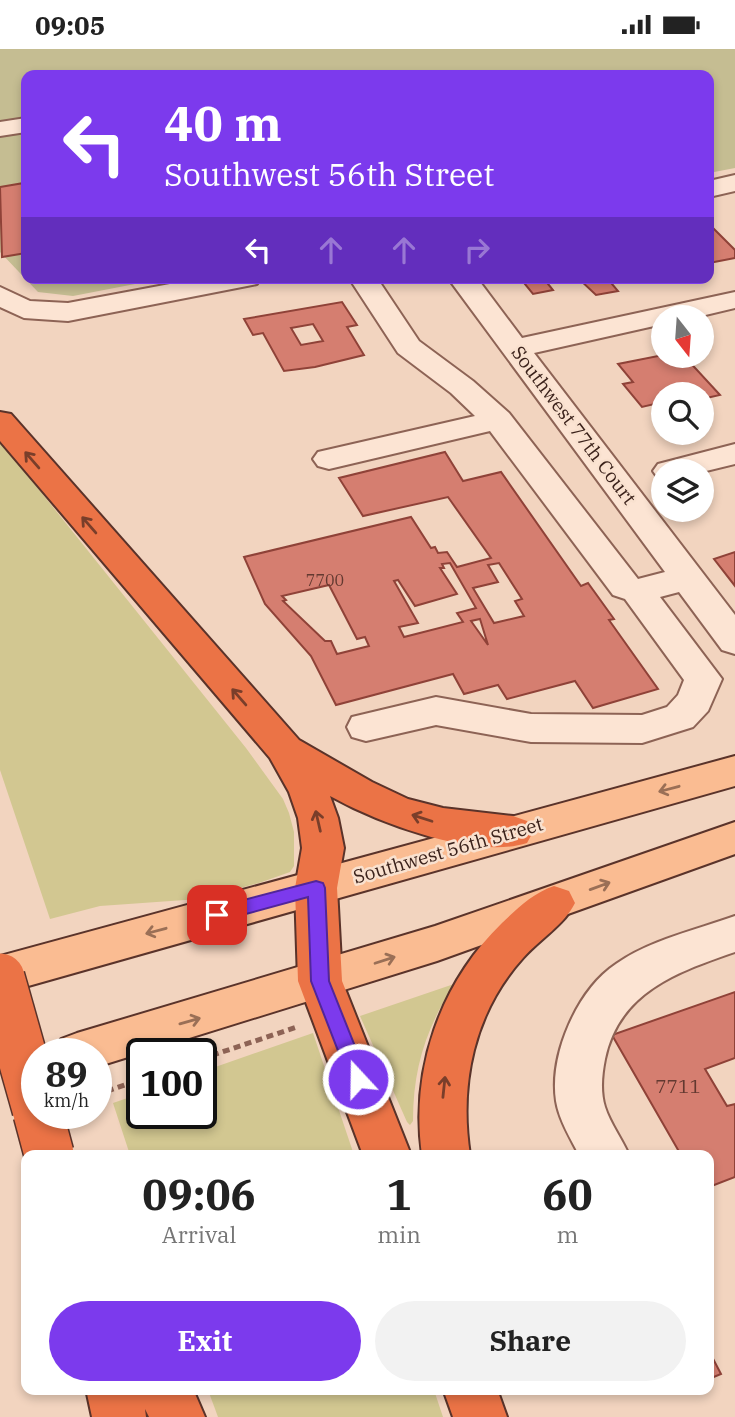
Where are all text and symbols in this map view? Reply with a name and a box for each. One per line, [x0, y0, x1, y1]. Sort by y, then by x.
text: 09:05 [35, 8, 105, 42]
text: 40 m [164, 91, 282, 154]
icon: left [49, 98, 140, 189]
text: Southwest 56th Street [164, 153, 495, 195]
icon: left [239, 231, 277, 269]
icon: ahead [312, 231, 350, 269]
icon: ahead [385, 231, 423, 269]
icon: right [458, 231, 496, 269]
north arrow [651, 305, 714, 367]
map controls [651, 305, 714, 522]
street label: Southwest 77th Court [506, 341, 642, 509]
button: search [651, 382, 714, 445]
one-way arrow [24, 451, 40, 469]
button: layers [651, 459, 714, 522]
one-way arrow [81, 517, 98, 534]
house number: 7700 [306, 570, 344, 590]
one-way arrow [231, 688, 247, 706]
one-way arrow [658, 783, 681, 796]
one-way arrow [310, 810, 324, 833]
street label: Southwest 56th Street [350, 811, 546, 889]
one-way arrow [411, 811, 433, 823]
one-way arrow [589, 879, 611, 891]
pin [187, 885, 247, 945]
icon: arrive [198, 896, 236, 934]
one-way arrow [145, 925, 168, 938]
one-way arrow [374, 953, 396, 966]
one-way arrow [178, 1013, 200, 1026]
speed limit sign: 100 [126, 1038, 217, 1129]
position arrow [321, 1042, 395, 1116]
text: 89 [45, 1051, 88, 1097]
house number: 7711 [655, 1074, 701, 1098]
one-way arrow [437, 1076, 450, 1099]
text: km/h [44, 1089, 89, 1112]
text: 09:06 [142, 1167, 256, 1222]
text: 1 [386, 1167, 412, 1222]
text: 60 [542, 1167, 593, 1222]
text: Arrival [162, 1219, 236, 1249]
text: min [377, 1219, 421, 1249]
text: m [557, 1219, 578, 1249]
button: Exit [49, 1301, 361, 1381]
button: Share [375, 1301, 686, 1381]

